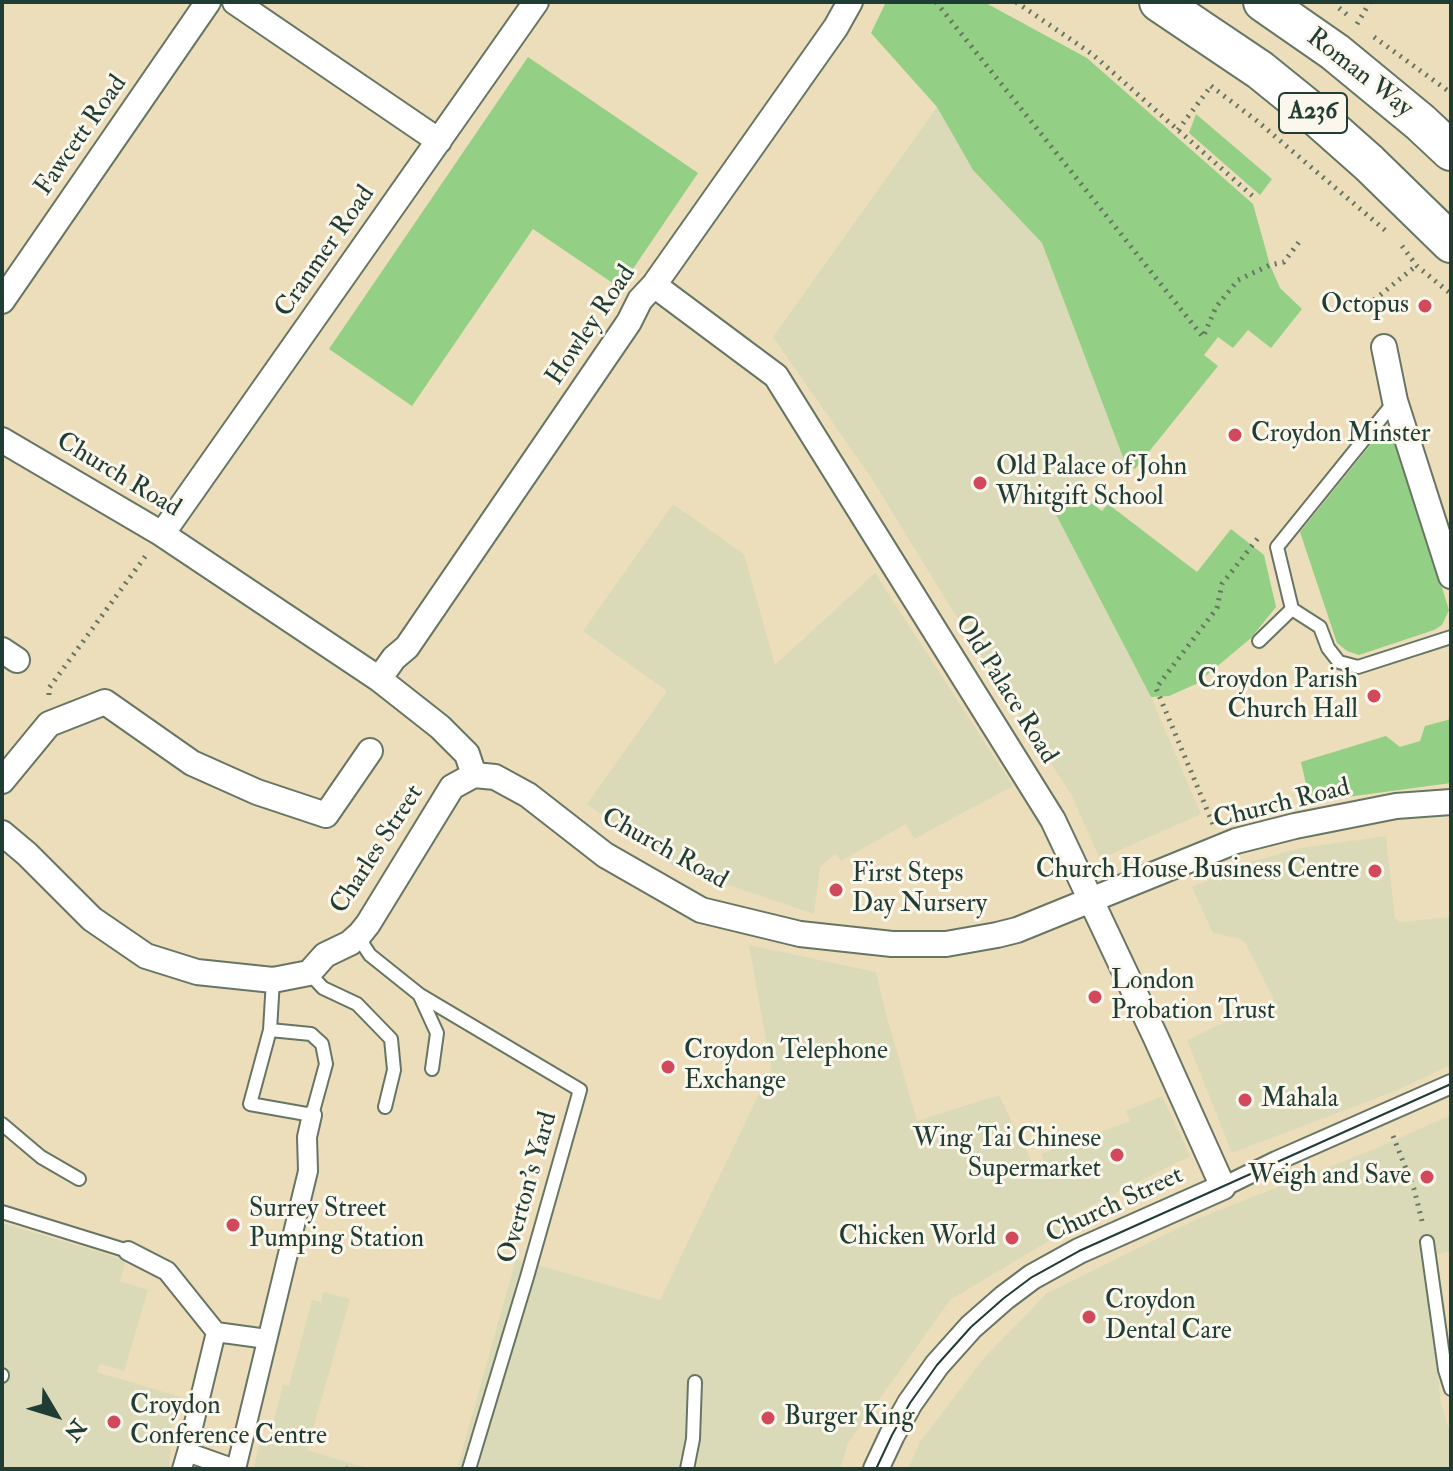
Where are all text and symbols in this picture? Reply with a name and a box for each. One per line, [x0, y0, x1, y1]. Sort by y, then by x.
street label: Roman Way [1299, 23, 1419, 125]
street label: Fawcett Road [29, 70, 135, 202]
road number: A236 [1279, 93, 1347, 133]
street label: Cranmer Road [269, 180, 383, 324]
street label: Howley Road [541, 260, 643, 392]
place label: Octopus [1321, 290, 1409, 322]
marker: Octopus [1416, 297, 1434, 315]
place label: Croydon Minster [1251, 419, 1430, 451]
marker: Croydon Minster [1226, 426, 1244, 444]
street label: Church Road [50, 427, 186, 525]
place label: Old Palace of John Whitgift School [996, 452, 1187, 514]
marker: Old Palace of John Whitgift School [971, 474, 989, 492]
street label: Old Palace Road [947, 610, 1063, 770]
place label: Croydon Parish Church Hall [1198, 665, 1358, 726]
marker: Croydon Parish Church Hall [1365, 687, 1383, 705]
street label: Church Road [1211, 773, 1353, 837]
street label: Charles Street [325, 780, 431, 920]
street label: Church Road [595, 803, 733, 897]
place label: Church House Business Centre [1036, 855, 1359, 887]
place label: First Steps Day Nursery [852, 859, 987, 920]
marker: Church House Business Centre [1366, 862, 1384, 880]
marker: First Steps Day Nursery [827, 881, 845, 899]
place label: London Probation Trust [1111, 966, 1275, 1028]
marker: London Probation Trust [1086, 988, 1104, 1006]
place label: Croydon Telephone Exchange [684, 1036, 888, 1098]
marker: Croydon Telephone Exchange [659, 1058, 677, 1076]
place label: Mahala [1261, 1084, 1338, 1116]
marker: Mahala [1236, 1091, 1254, 1109]
street label: Overton's Yard [492, 1109, 566, 1267]
place label: Wing Tai Chinese Supermarket [913, 1124, 1101, 1186]
marker: Wing Tai Chinese Supermarket [1108, 1146, 1126, 1164]
street label: Church Street [1041, 1161, 1189, 1251]
place label: Weigh and Save [1248, 1161, 1411, 1193]
marker: Weigh and Save [1418, 1168, 1436, 1186]
place label: Surrey Street Pumping Station [249, 1194, 424, 1256]
marker: Surrey Street Pumping Station [224, 1216, 242, 1234]
place label: Chicken World [839, 1222, 996, 1254]
marker: Chicken World [1003, 1229, 1021, 1247]
place label: Croydon Dental Care [1105, 1286, 1232, 1348]
marker: Croydon Dental Care [1080, 1308, 1098, 1326]
north arrow [16, 1375, 96, 1455]
place label: Croydon Conference Centre [130, 1391, 327, 1452]
place label: Burger King [784, 1402, 914, 1434]
marker: Burger King [759, 1409, 777, 1427]
text: N [58, 1413, 92, 1446]
marker: Croydon Conference Centre [105, 1413, 123, 1431]

